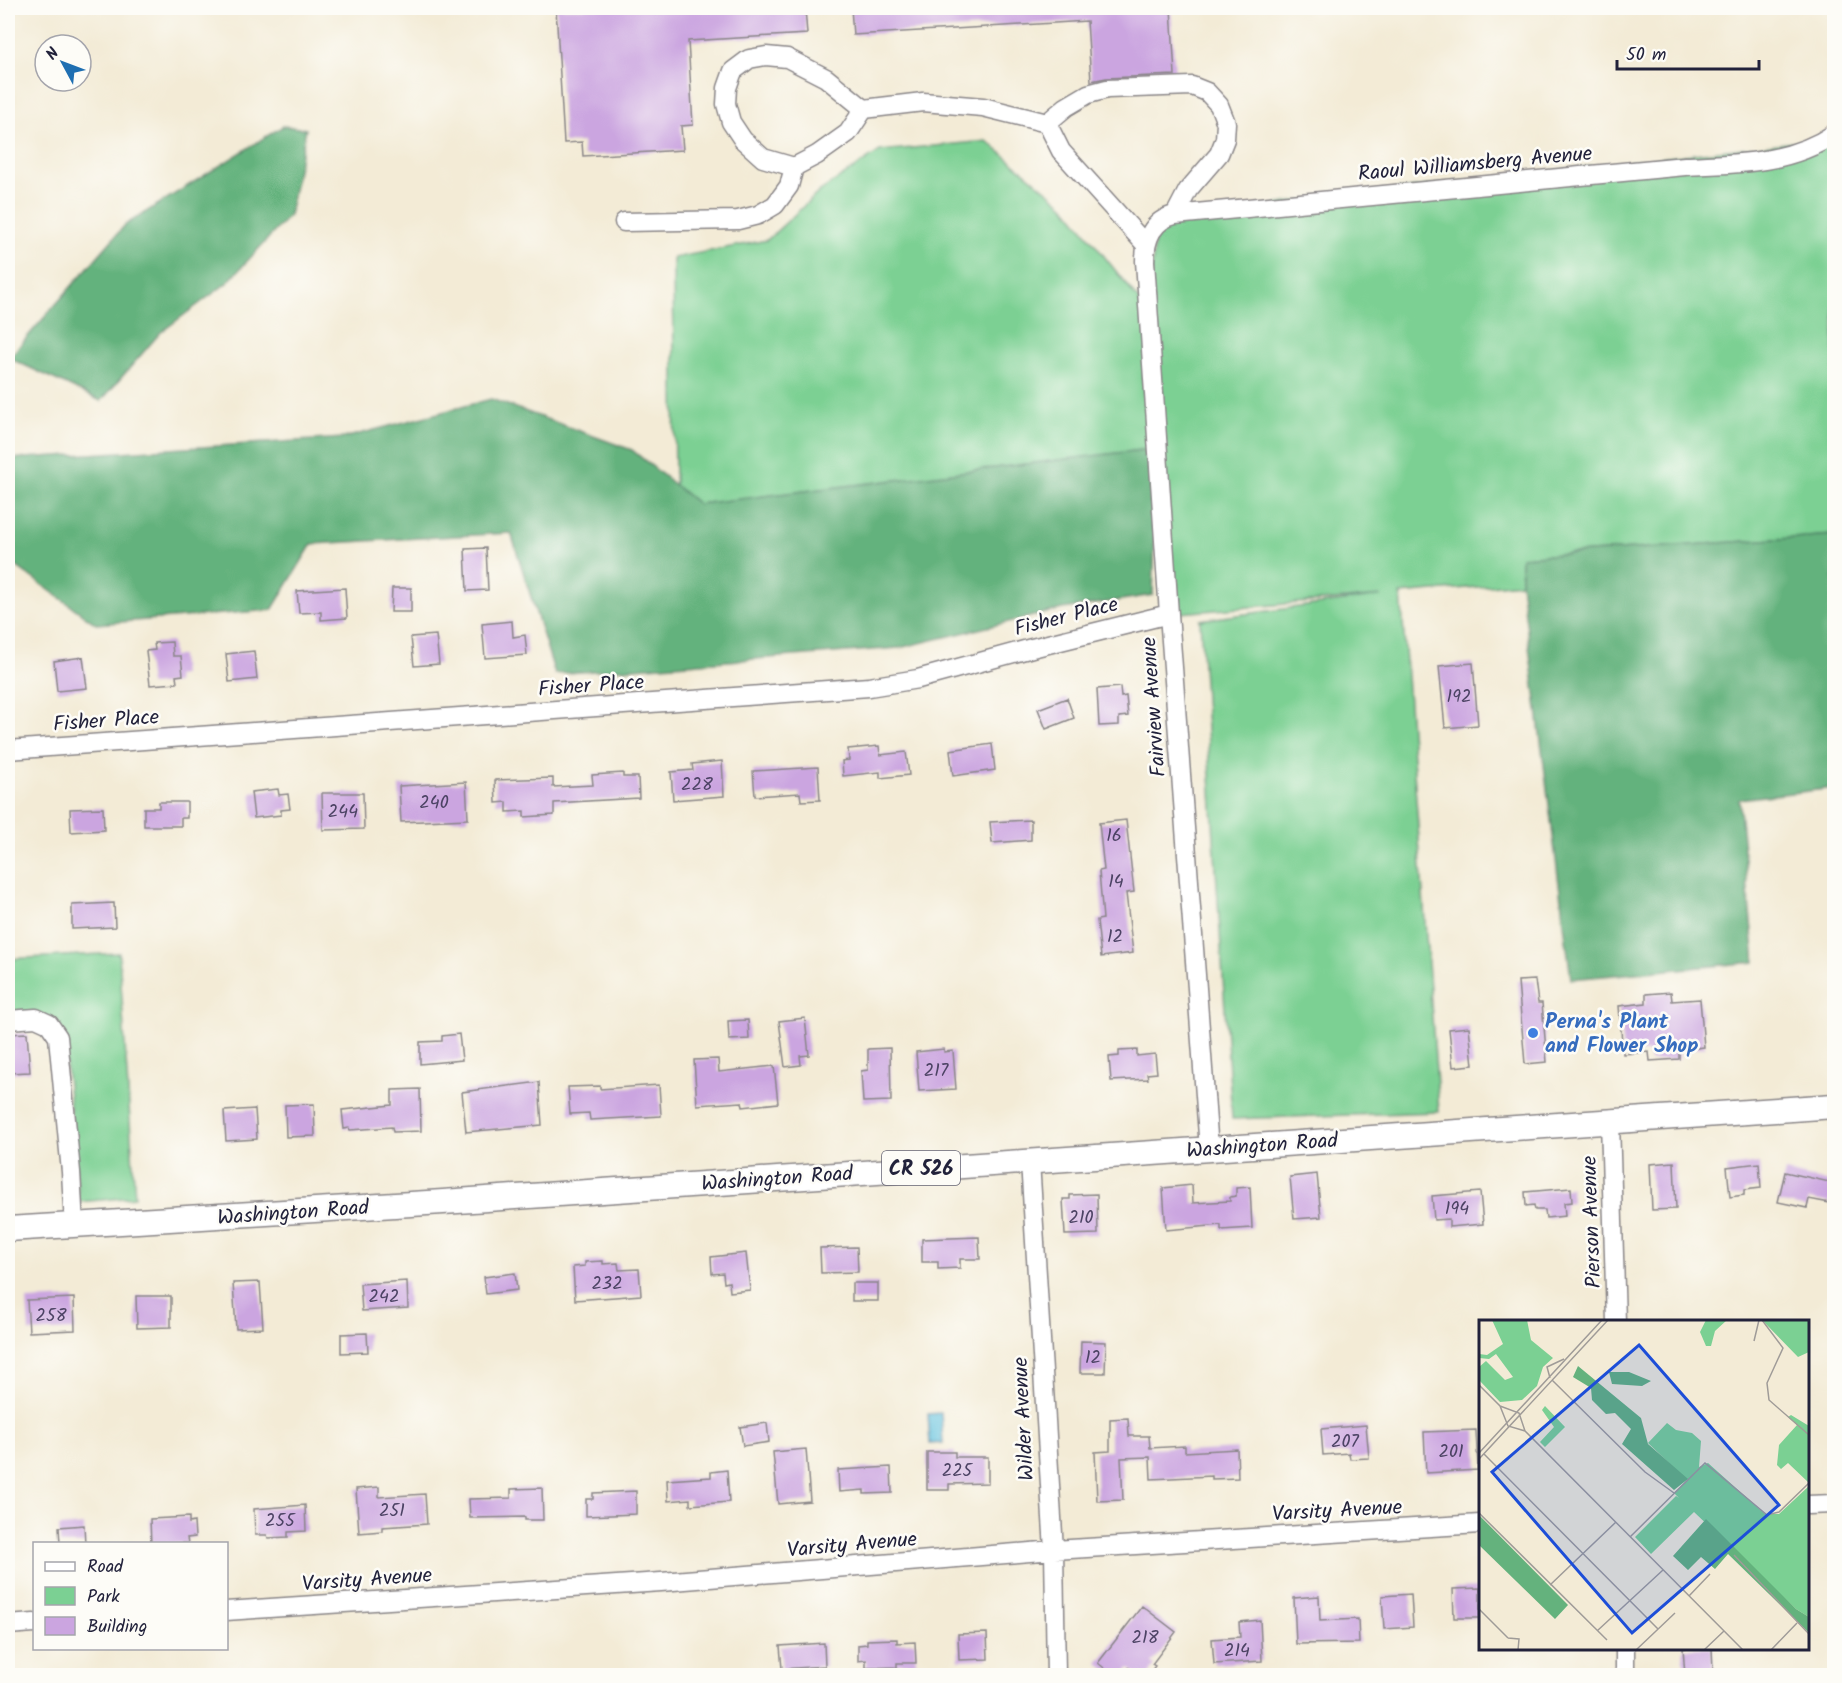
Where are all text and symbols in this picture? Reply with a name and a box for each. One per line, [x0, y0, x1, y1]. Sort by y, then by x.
north arrow [33, 33, 93, 93]
scale bar [1617, 33, 1760, 71]
text: 50 m [1626, 41, 1666, 70]
text: N [40, 42, 66, 66]
street label: Raoul Williamsberg Avenue [1357, 138, 1594, 191]
street label: Fisher Place [1011, 588, 1122, 646]
street label: Fairview Avenue [1133, 635, 1176, 778]
street label: Fisher Place [537, 666, 646, 707]
house number: 192 [1447, 683, 1471, 712]
street label: Fisher Place [52, 701, 161, 742]
house number: 228 [681, 771, 713, 800]
house number: 240 [419, 789, 449, 818]
house number: 244 [328, 798, 358, 827]
house number: 16 [1106, 822, 1122, 851]
house number: 14 [1108, 868, 1124, 897]
house number: 12 [1107, 923, 1123, 952]
place label: Perna's Plant and Flower Shop [1545, 1006, 1698, 1063]
marker: Perna's Plant and Flower Shop [1526, 1026, 1540, 1040]
house number: 217 [924, 1057, 949, 1086]
street label: Washington Road [1185, 1125, 1340, 1168]
road number: CR 526 [882, 1151, 960, 1185]
street label: Pierson Avenue [1574, 1155, 1611, 1289]
street label: Washington Road [700, 1158, 855, 1201]
street label: Washington Road [216, 1192, 371, 1235]
house number: 194 [1445, 1195, 1469, 1224]
house number: 210 [1068, 1204, 1094, 1233]
house number: 232 [591, 1270, 623, 1299]
house number: 242 [369, 1283, 399, 1312]
house number: 258 [36, 1302, 67, 1331]
inset map [1479, 1320, 1809, 1650]
house number: 12 [1085, 1344, 1101, 1373]
street label: Wilder Avenue [1005, 1356, 1044, 1482]
house number: 207 [1331, 1428, 1360, 1457]
house number: 201 [1438, 1438, 1464, 1467]
house number: 225 [942, 1457, 974, 1486]
street label: Varsity Avenue [1271, 1492, 1403, 1531]
house number: 251 [379, 1497, 405, 1526]
house number: 255 [265, 1507, 296, 1536]
street label: Varsity Avenue [786, 1523, 919, 1568]
legend [33, 1542, 228, 1650]
text: Road [87, 1553, 124, 1582]
street label: Varsity Avenue [301, 1559, 434, 1601]
text: Park [87, 1583, 120, 1612]
text: Building [87, 1613, 147, 1642]
house number: 218 [1132, 1624, 1159, 1653]
house number: 214 [1224, 1637, 1250, 1666]

